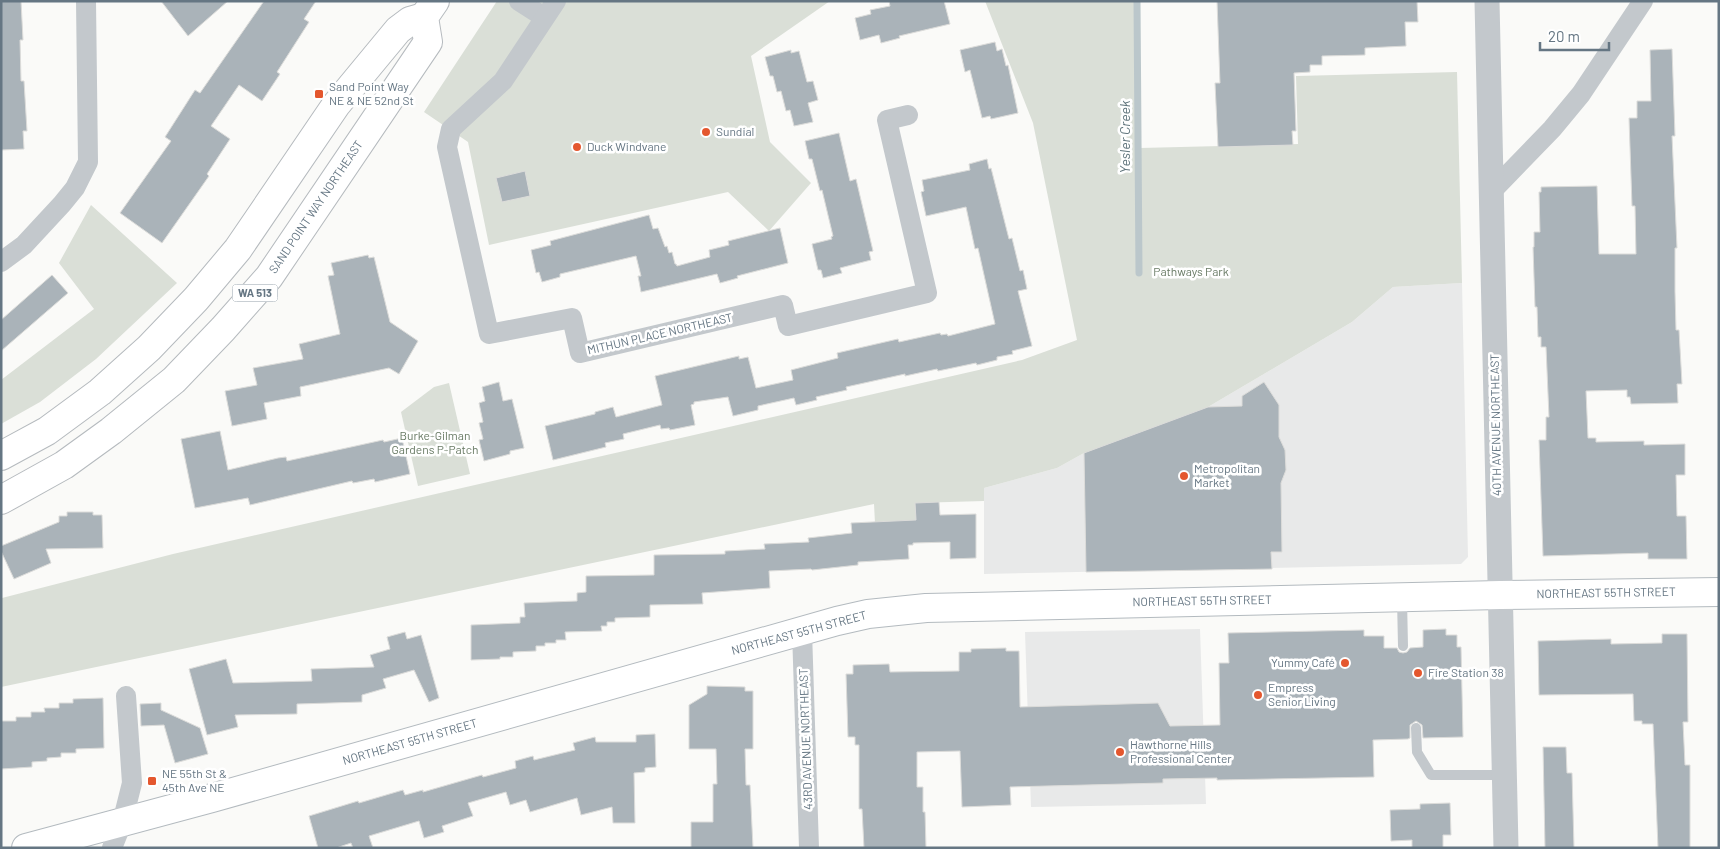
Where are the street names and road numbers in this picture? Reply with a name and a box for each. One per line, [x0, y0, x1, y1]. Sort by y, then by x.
street label: SAND POINT WAY NORTHEAST [265, 137, 365, 276]
road number: WA 513 [232, 284, 278, 302]
street label: MITHUN PLACE NORTHEAST [586, 309, 734, 357]
street label: 40TH AVENUE NORTHEAST [1487, 354, 1503, 496]
street label: NORTHEAST 55TH STREET [1536, 584, 1676, 600]
street label: NORTHEAST 55TH STREET [1132, 592, 1272, 608]
street label: NORTHEAST 55TH STREET [730, 607, 868, 657]
street label: 43RD AVENUE NORTHEAST [796, 668, 814, 810]
street label: NORTHEAST 55TH STREET [341, 715, 479, 767]

